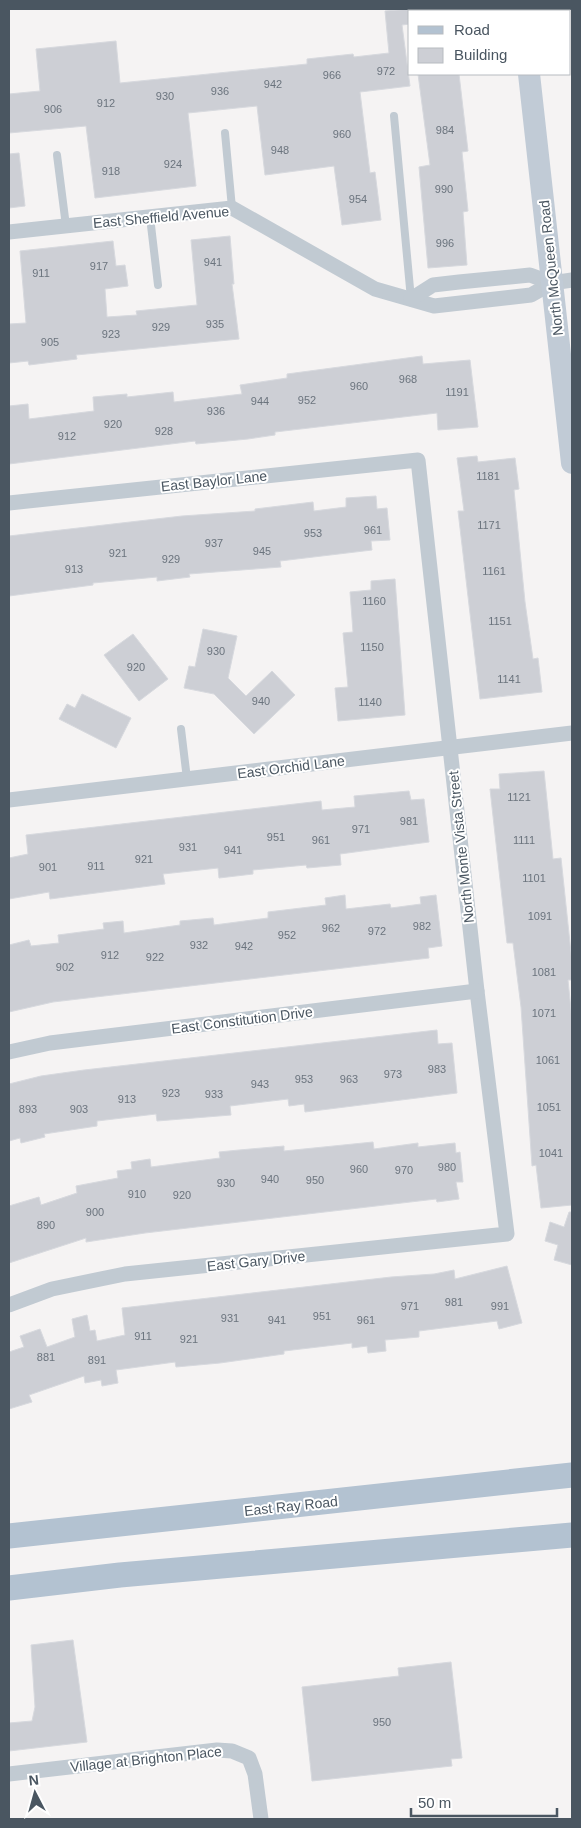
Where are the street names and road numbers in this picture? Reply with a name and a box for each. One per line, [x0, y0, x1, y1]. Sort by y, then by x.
street label: North McQueen Road [536, 199, 566, 337]
street label: East Sheffield Avenue [92, 203, 230, 231]
street label: East Baylor Lane [160, 467, 268, 495]
street label: East Orchid Lane [236, 752, 346, 782]
street label: North Monte Vista Street [445, 770, 477, 924]
street label: East Constitution Drive [170, 1003, 314, 1037]
street label: East Gary Drive [206, 1248, 306, 1274]
street label: East Ray Road [243, 1493, 339, 1519]
street label: Village at Brighton Place [69, 1743, 223, 1775]

